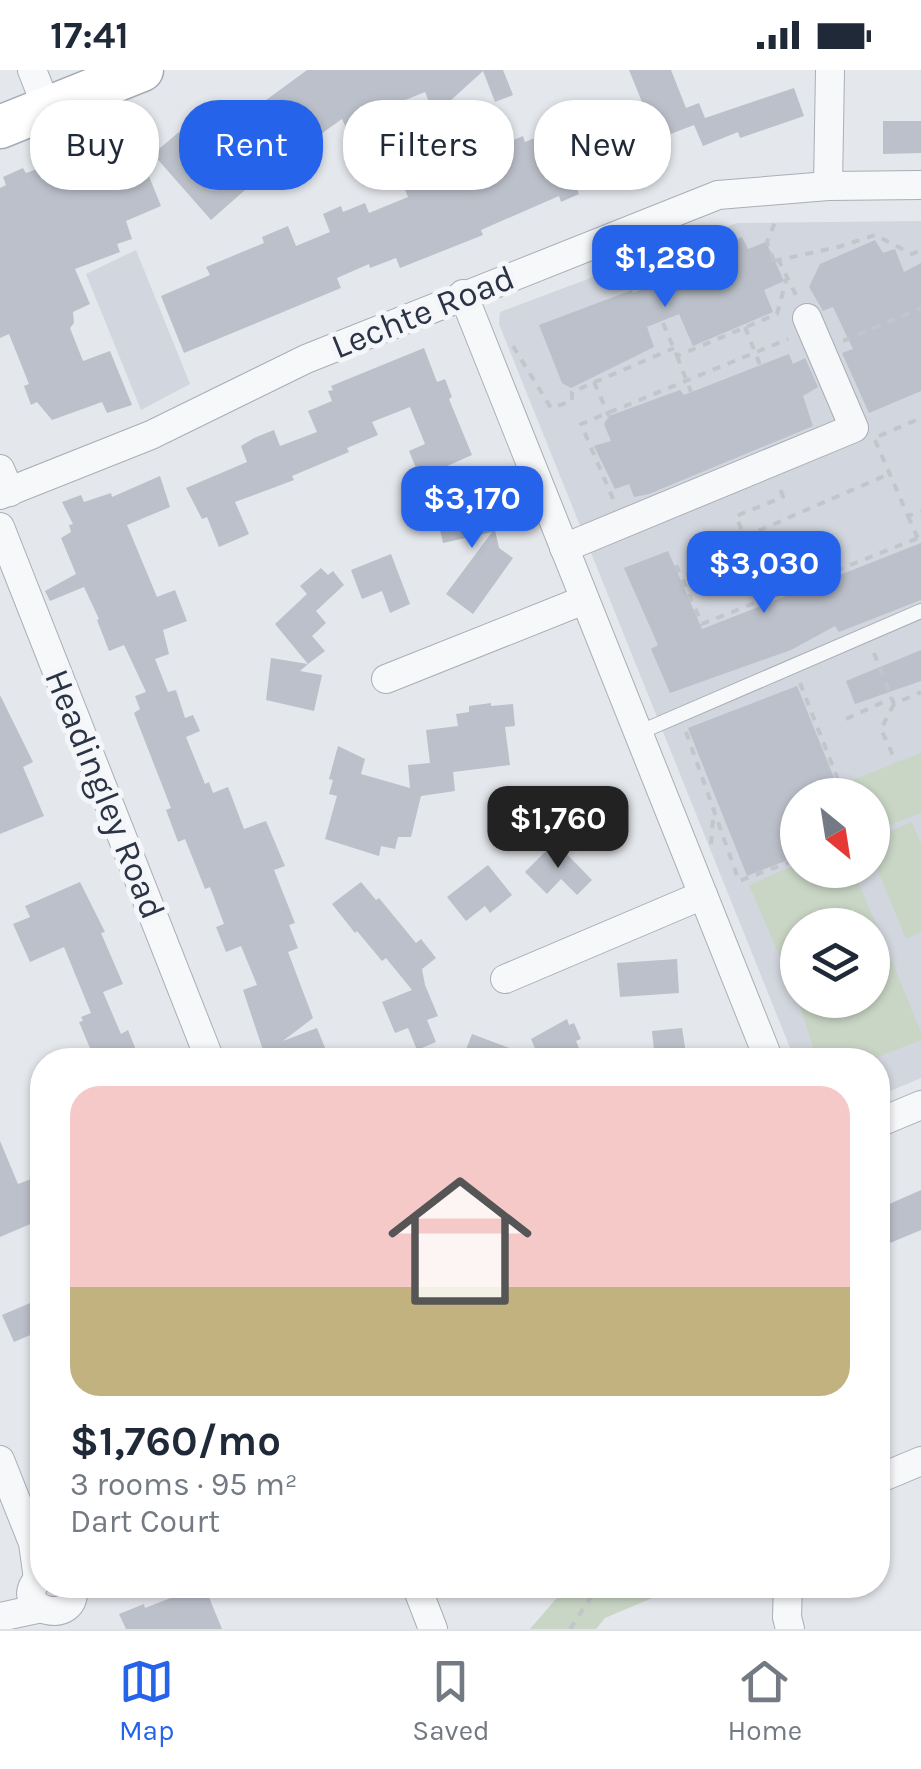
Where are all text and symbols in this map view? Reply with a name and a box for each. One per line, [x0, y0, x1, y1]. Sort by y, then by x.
text: 17:41 [50, 13, 129, 58]
chip: Buy [30, 100, 159, 190]
chip: Rent [179, 100, 323, 190]
chip: Filters [343, 100, 514, 190]
chip: New [534, 100, 671, 190]
pin: $1,280 [584, 225, 746, 310]
text: $1,280 [614, 239, 716, 276]
street label: Lechte Road [326, 257, 520, 367]
pin: $3,170 [391, 466, 553, 551]
text: $3,170 [423, 480, 521, 517]
pin: $3,030 [683, 531, 845, 616]
text: $3,030 [709, 545, 819, 582]
street label: Headingley Road [36, 663, 174, 925]
north arrow [780, 778, 890, 888]
map controls [780, 778, 890, 1018]
pin: $1,760 [477, 786, 639, 871]
text: $1,760 [509, 800, 607, 837]
button: layers [780, 908, 890, 1018]
icon: home [370, 1151, 550, 1331]
text: $1,760/mo [70, 1416, 281, 1466]
text: 3 rooms · 95 m² [70, 1466, 298, 1503]
text: Dart Court [70, 1503, 220, 1540]
tab: Map [119, 1654, 174, 1747]
tab: Saved [412, 1654, 490, 1747]
tab: Home [727, 1654, 802, 1747]

